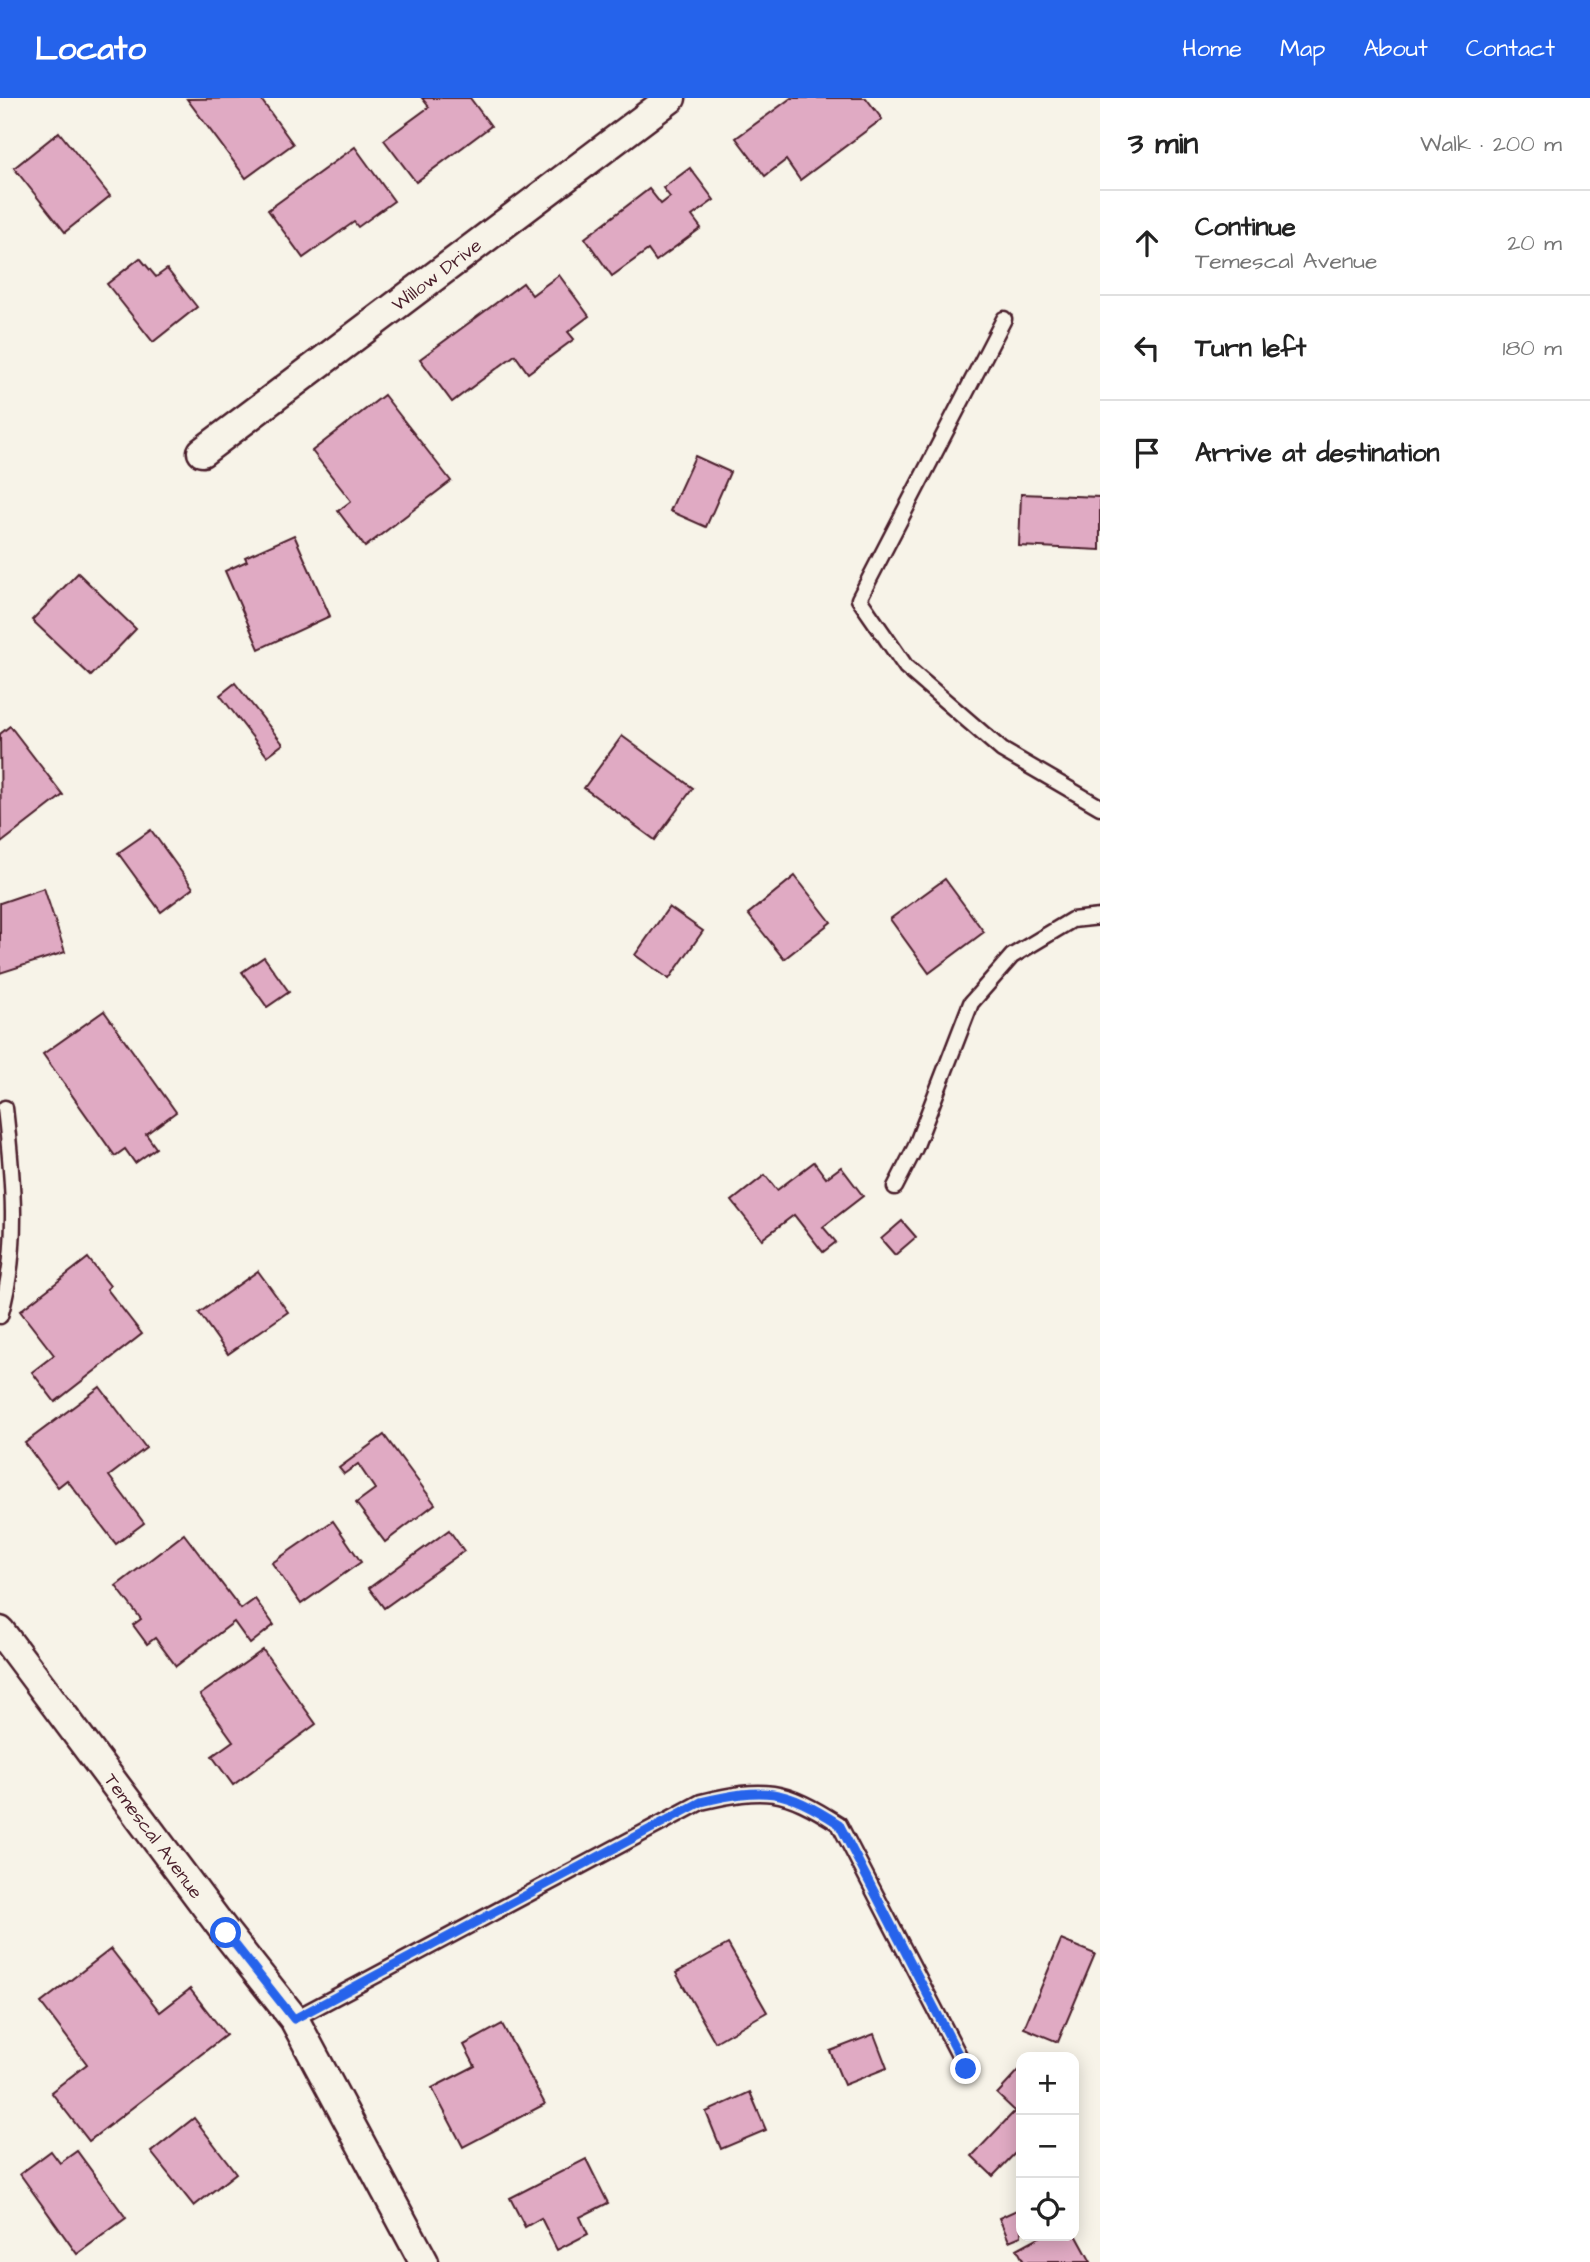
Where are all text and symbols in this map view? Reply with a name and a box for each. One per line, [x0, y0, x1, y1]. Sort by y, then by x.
text: Locato [35, 26, 146, 72]
text: Home [1182, 32, 1242, 66]
text: Map [1280, 32, 1325, 66]
text: About [1363, 32, 1428, 66]
text: Contact [1466, 32, 1555, 66]
text: 3 min [1128, 123, 1198, 165]
text: Walk · 200 m [1420, 128, 1562, 160]
text: Continue [1195, 209, 1296, 245]
icon: ahead [1128, 224, 1166, 262]
text: 20 m [1507, 227, 1562, 259]
street label: Willow Drive [386, 232, 487, 318]
text: Temescal Avenue [1195, 245, 1377, 277]
icon: left [1128, 329, 1166, 367]
text: Turn left [1195, 330, 1306, 366]
text: 180 m [1503, 332, 1562, 364]
icon: arrive [1128, 434, 1166, 472]
text: Arrive at destination [1195, 435, 1440, 471]
street label: Temescal Avenue [97, 1768, 209, 1904]
route start [210, 1917, 241, 1948]
map controls [1016, 2052, 1079, 2241]
button: + [1016, 2052, 1079, 2115]
route end [950, 2053, 981, 2084]
button: − [1016, 2115, 1079, 2178]
button: locate [1016, 2178, 1079, 2241]

